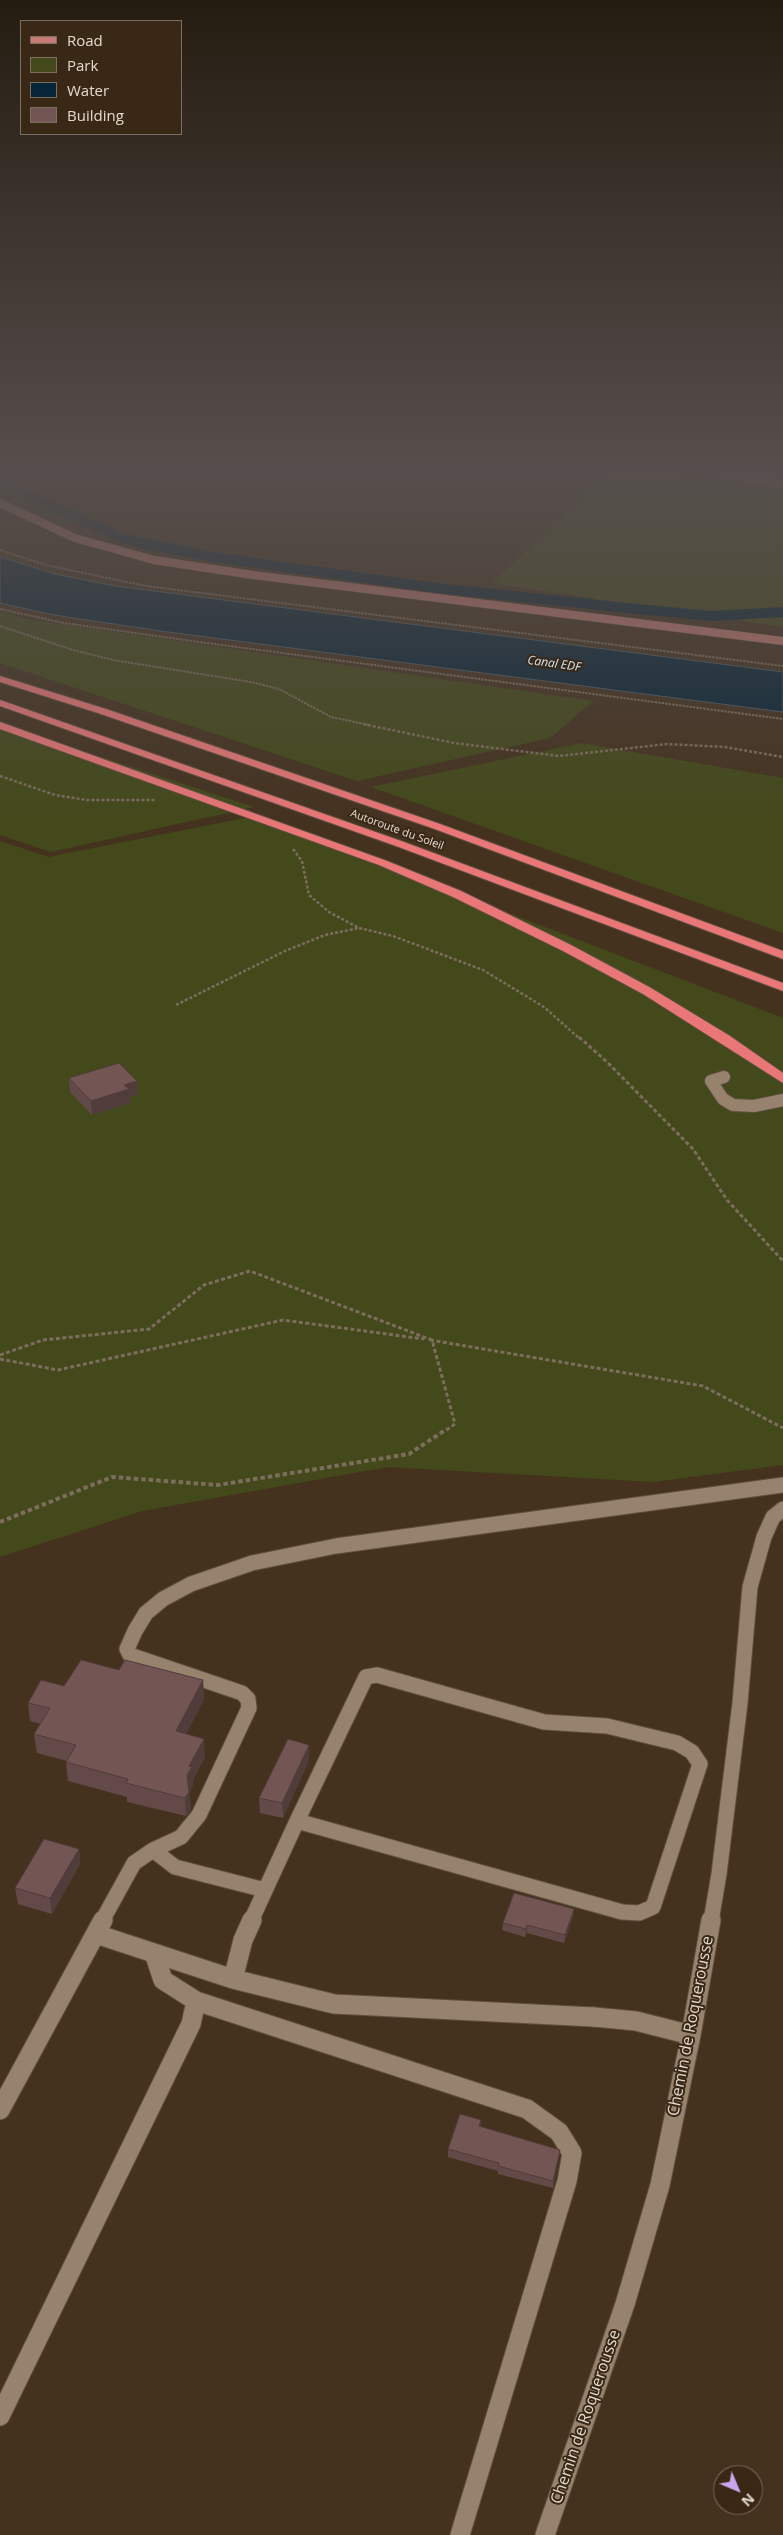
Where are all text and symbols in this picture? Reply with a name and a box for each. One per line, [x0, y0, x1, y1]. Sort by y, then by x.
legend [20, 20, 182, 135]
text: Road [67, 30, 103, 50]
text: Park [67, 55, 98, 75]
text: Water [67, 80, 109, 100]
text: Building [67, 105, 124, 125]
water label: Canal EDF [526, 653, 582, 675]
street label: Autoroute du Soleil [348, 807, 446, 853]
street label: Chemin de Roquerousse [664, 1934, 718, 2118]
street label: Chemin de Roquerousse [547, 2327, 625, 2507]
north arrow [713, 2465, 763, 2515]
text: N [738, 2490, 759, 2511]

